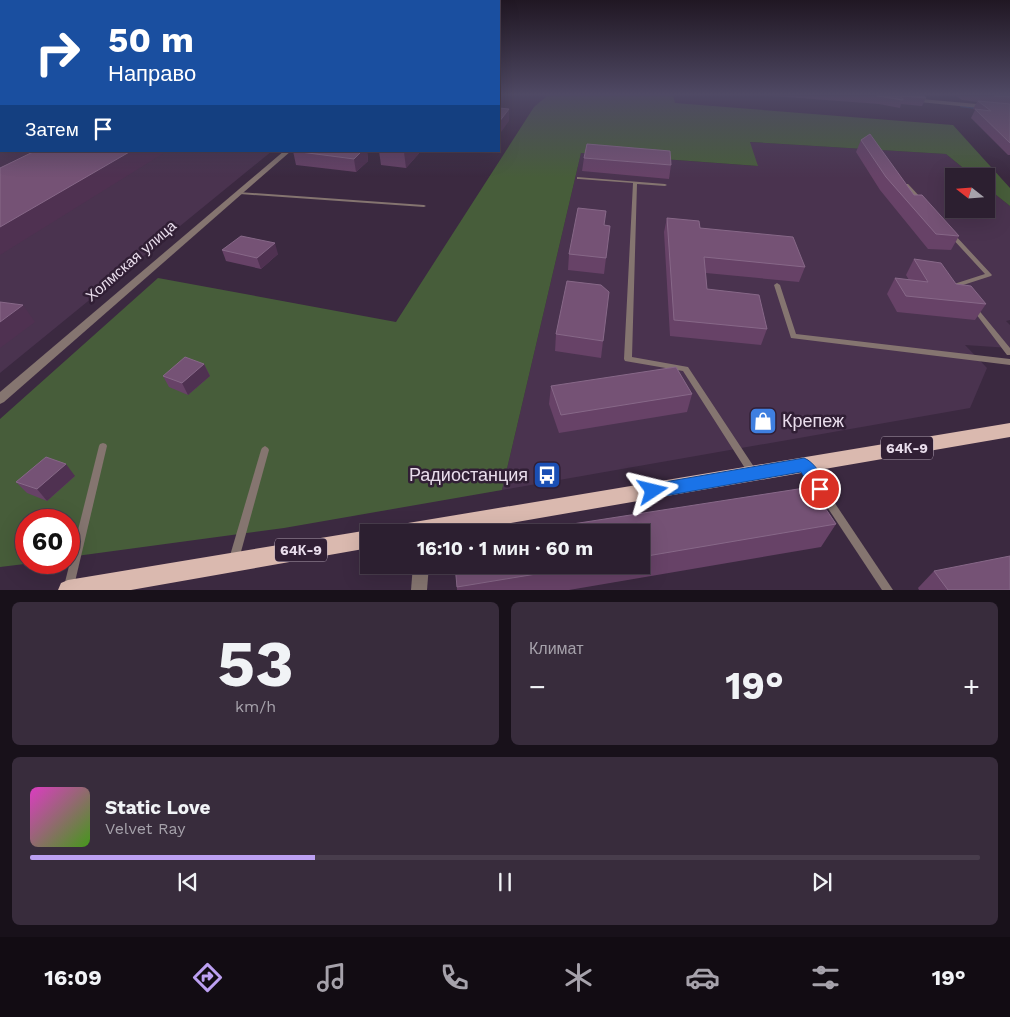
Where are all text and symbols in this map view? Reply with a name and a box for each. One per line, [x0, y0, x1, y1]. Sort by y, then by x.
text: 50 m [108, 19, 194, 61]
icon: right [25, 20, 90, 85]
text: Направо [108, 61, 196, 86]
icon: arrive [89, 115, 117, 143]
text: Затем [25, 118, 79, 141]
north arrow [945, 168, 995, 218]
map controls [945, 168, 995, 218]
street label: Холмская улица [82, 216, 180, 305]
shop icon: Крепеж [748, 406, 778, 436]
place label: Крепеж [782, 410, 844, 431]
road number: 64К-9 [881, 436, 933, 459]
bus stop icon: Радиостанция [532, 460, 562, 490]
place label: Радиостанция [409, 464, 528, 485]
position arrow [626, 464, 678, 516]
pin [799, 468, 841, 510]
icon: arrive [806, 475, 834, 503]
speed limit sign: 60 [15, 509, 80, 574]
text: 16:10 · 1 мин · 60 m [417, 537, 593, 560]
road number: 64К-9 [275, 538, 327, 562]
text: 53 [217, 626, 294, 702]
text: Климат [529, 639, 583, 658]
text: 19° [725, 664, 784, 708]
text: − [529, 670, 546, 703]
text: + [963, 670, 980, 703]
text: km/h [235, 697, 276, 716]
text: Static Love [105, 796, 210, 819]
text: Velvet Ray [105, 819, 185, 838]
icon: previous [174, 868, 202, 896]
icon: pause [491, 868, 519, 896]
icon: next [808, 868, 836, 896]
icon: directions [190, 960, 225, 995]
icon: music [314, 960, 349, 995]
icon: phone [437, 960, 472, 995]
icon: climate [561, 960, 596, 995]
icon: car [685, 960, 720, 995]
icon: filters [808, 960, 843, 995]
text: 16:09 [44, 965, 102, 990]
text: 19° [932, 965, 966, 990]

